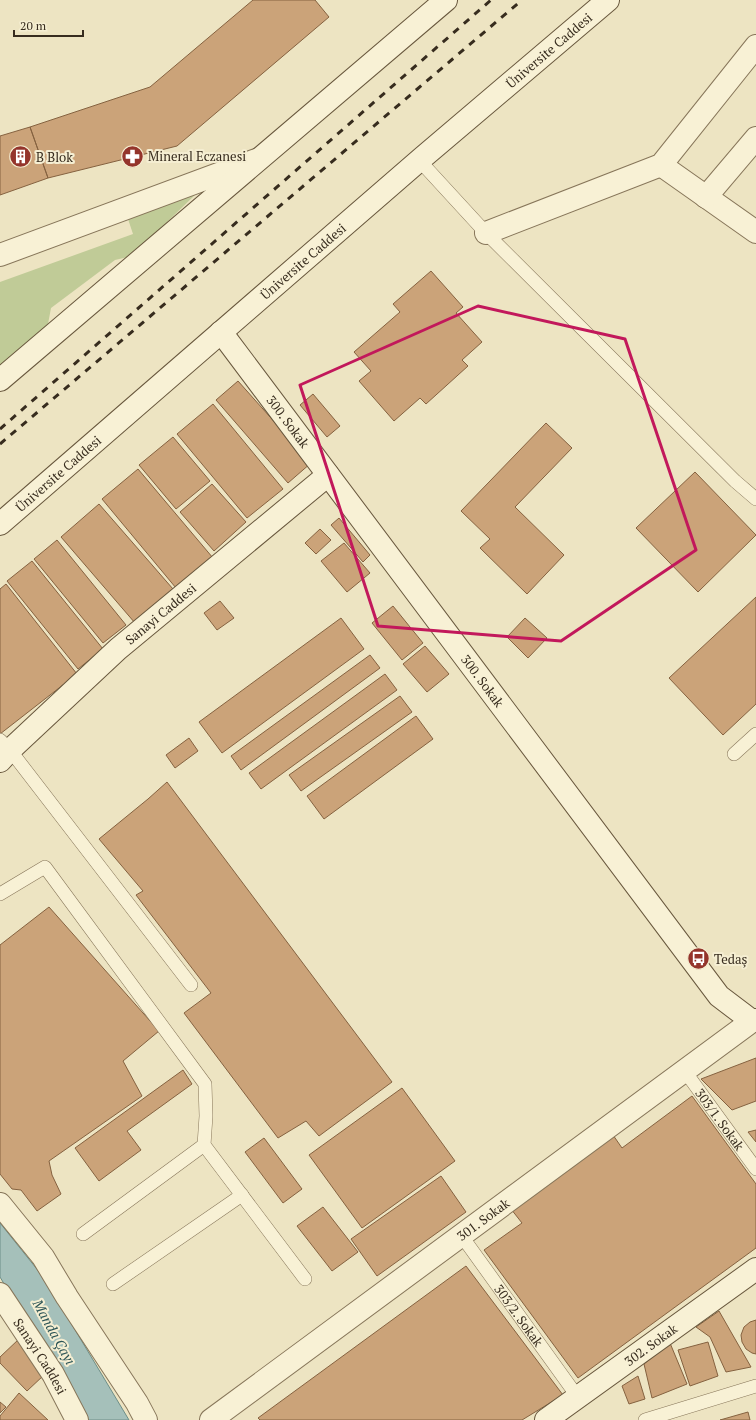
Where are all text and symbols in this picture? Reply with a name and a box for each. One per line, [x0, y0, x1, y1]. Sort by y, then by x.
street label: Üniversite Caddesi [502, 8, 596, 92]
scale bar [14, 12, 83, 38]
text: 20 m [20, 18, 47, 33]
pharmacy icon: Mineral Eczanesi [119, 143, 145, 169]
building icon: B Blok [7, 144, 33, 170]
place label: Mineral Eczanesi [148, 147, 246, 165]
place label: B Blok [36, 148, 73, 166]
street label: Üniversite Caddesi [256, 219, 350, 303]
street label: 300. Sokak [263, 392, 314, 452]
street label: Üniversite Caddesi [12, 431, 105, 516]
street label: Sanayi Caddesi [121, 579, 200, 648]
street label: 300. Sokak [457, 651, 508, 711]
bus stop icon: Tedaş [686, 946, 712, 972]
place label: Tedaş [714, 950, 748, 968]
street label: 303/1. Sokak [691, 1085, 749, 1154]
street label: 301. Sokak [453, 1194, 513, 1245]
street label: 303/2. Sokak [490, 1281, 548, 1350]
water label: Manda Çayı [28, 1295, 80, 1368]
street label: Sanayi Caddesi [9, 1314, 71, 1397]
street label: 302. Sokak [621, 1319, 681, 1370]

